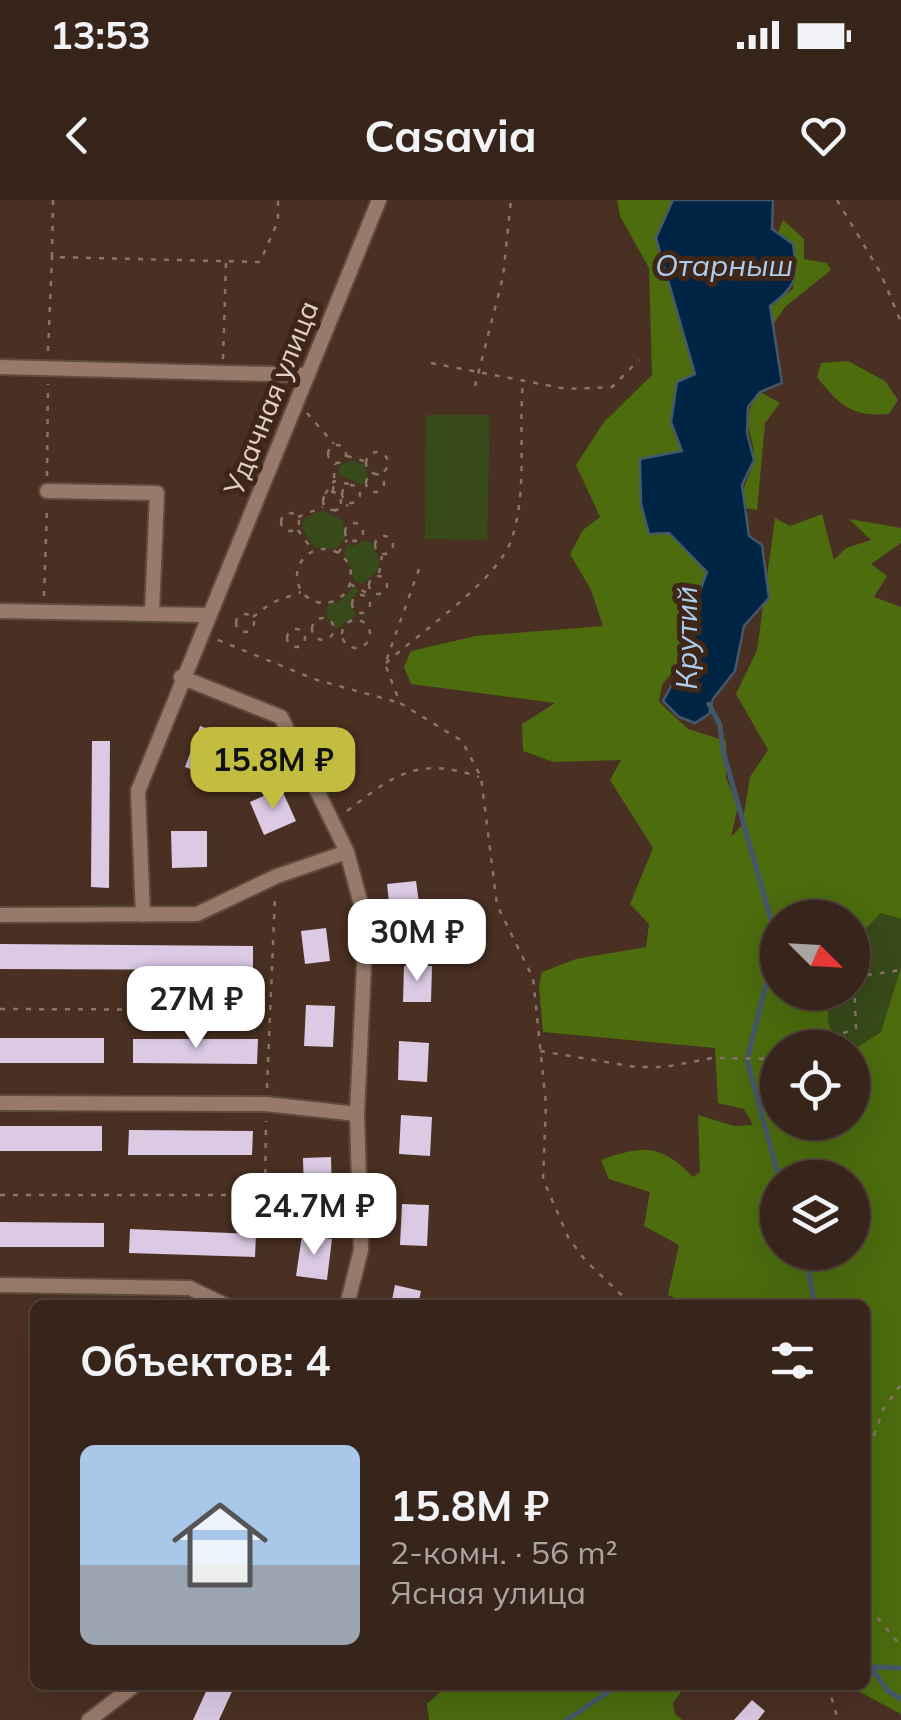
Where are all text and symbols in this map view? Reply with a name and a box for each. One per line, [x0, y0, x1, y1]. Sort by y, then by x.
text: 13:53 [50, 11, 151, 59]
text: Casavia [364, 107, 537, 163]
icon: back [50, 108, 105, 163]
icon: heart [796, 108, 851, 163]
water label: Отарныш [655, 246, 793, 284]
street label: Удачная улица [215, 296, 325, 501]
water label: Крутий [667, 586, 705, 690]
pin: 15.8M ₽ [181, 727, 365, 812]
text: 15.8M ₽ [212, 739, 334, 779]
pin: 30M ₽ [347, 899, 487, 984]
north arrow [760, 900, 870, 1010]
map controls [760, 900, 870, 1270]
text: 30M ₽ [370, 911, 464, 951]
pin: 27M ₽ [126, 966, 266, 1051]
text: 27M ₽ [149, 978, 243, 1018]
button: locate [760, 1030, 870, 1140]
button: layers [760, 1160, 870, 1270]
pin: 24.7M ₽ [222, 1173, 406, 1258]
text: 24.7M ₽ [253, 1185, 375, 1225]
icon: filters [765, 1333, 820, 1388]
text: Объектов: 4 [80, 1334, 330, 1387]
text: 15.8M ₽ [390, 1479, 549, 1532]
icon: home [160, 1485, 280, 1605]
text: 2-комн. · 56 m² [390, 1532, 618, 1572]
text: Ясная улица [390, 1572, 586, 1612]

